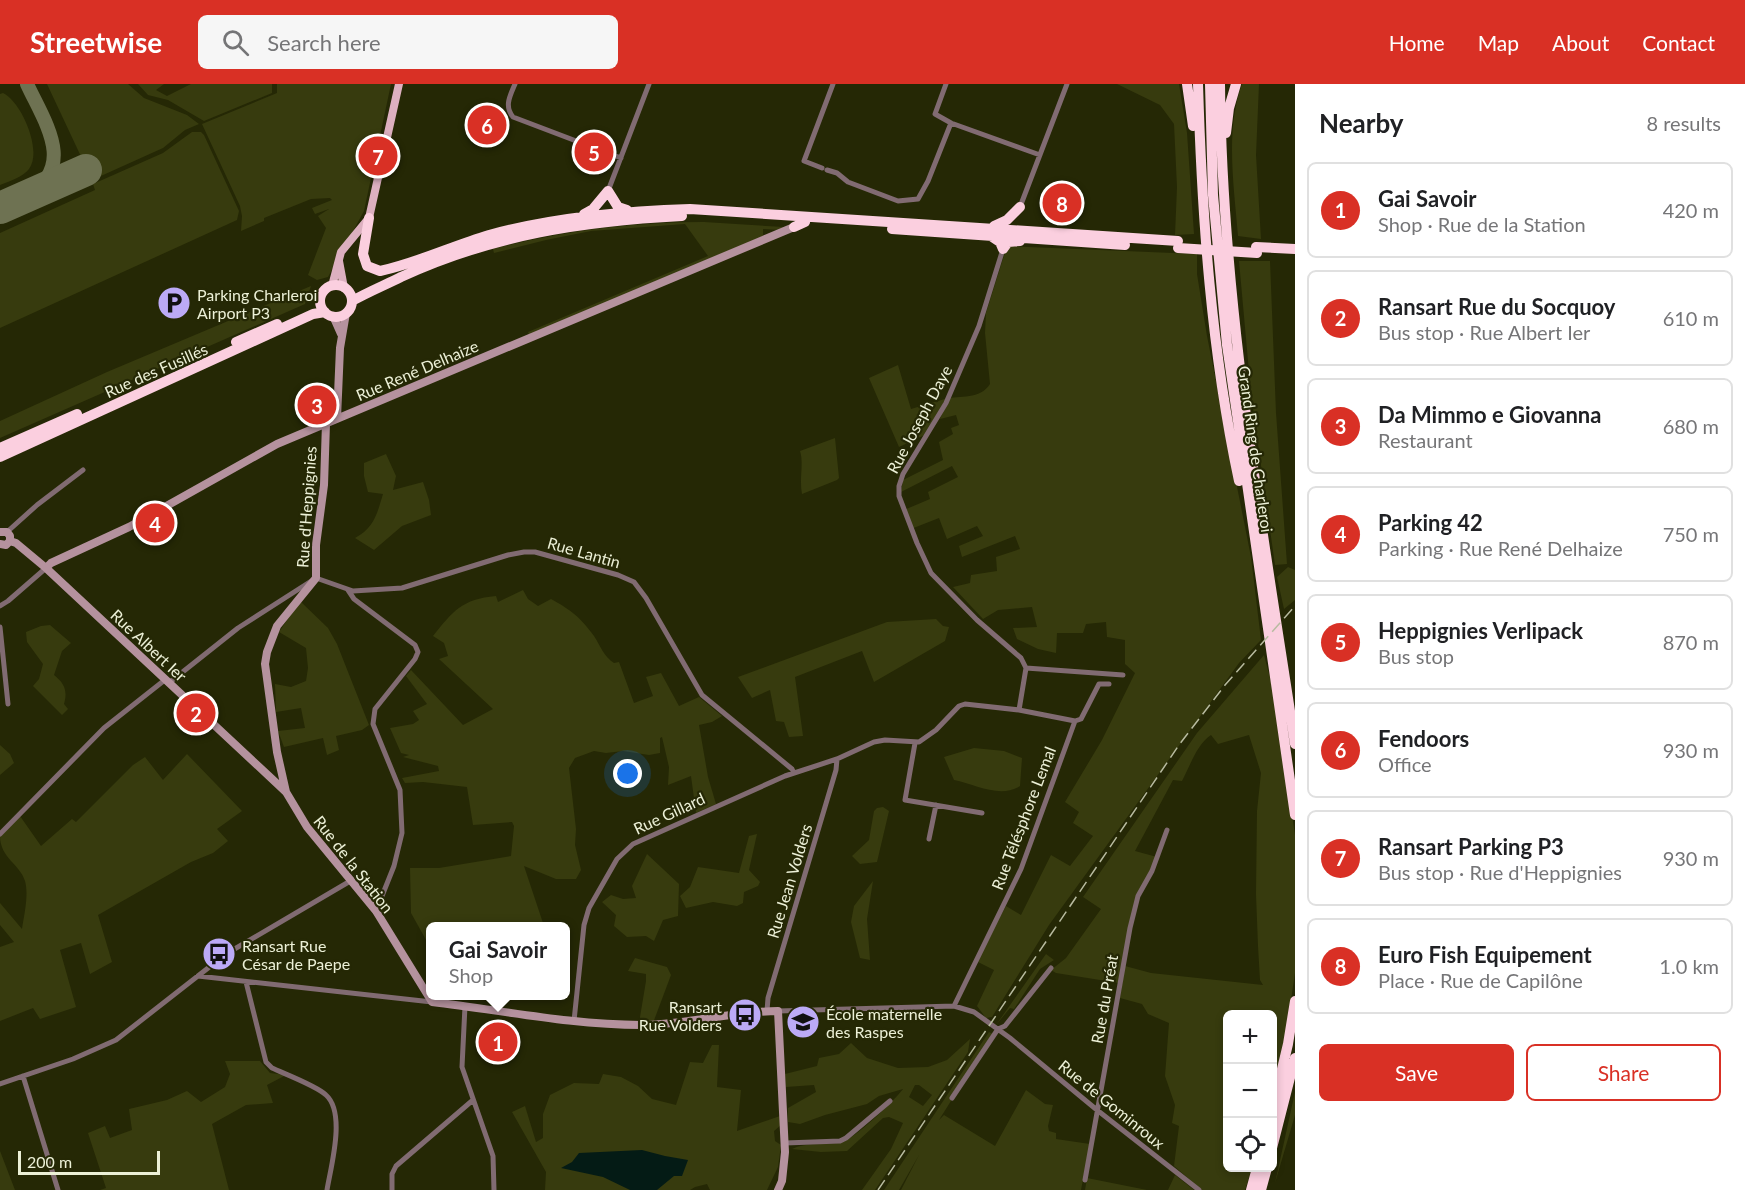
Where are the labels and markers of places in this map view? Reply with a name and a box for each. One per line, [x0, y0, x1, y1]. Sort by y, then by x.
pin: 6 [468, 102, 506, 147]
pin: 5 [574, 130, 614, 174]
pin: 7 [358, 134, 398, 178]
pin: 8 [1042, 180, 1082, 226]
parking icon: Parking Charleroi Airport P3 [156, 285, 192, 321]
place label: Parking Charleroi Airport P3 [197, 285, 317, 322]
pin: 3 [298, 382, 336, 428]
pin: 4 [136, 500, 174, 546]
pin: 2 [176, 690, 216, 736]
bus stop icon: Ransart Rue César de Paepe [201, 936, 237, 972]
place label: Ransart Rue César de Paepe [242, 936, 350, 973]
place label: Ransart Rue Volders [639, 997, 722, 1034]
bus stop icon: Ransart Rue Volders [727, 997, 763, 1033]
school or university icon: École maternelle des Raspes [785, 1004, 821, 1040]
place label: École maternelle des Raspes [826, 1004, 942, 1041]
pin: 1 [478, 1020, 518, 1064]

